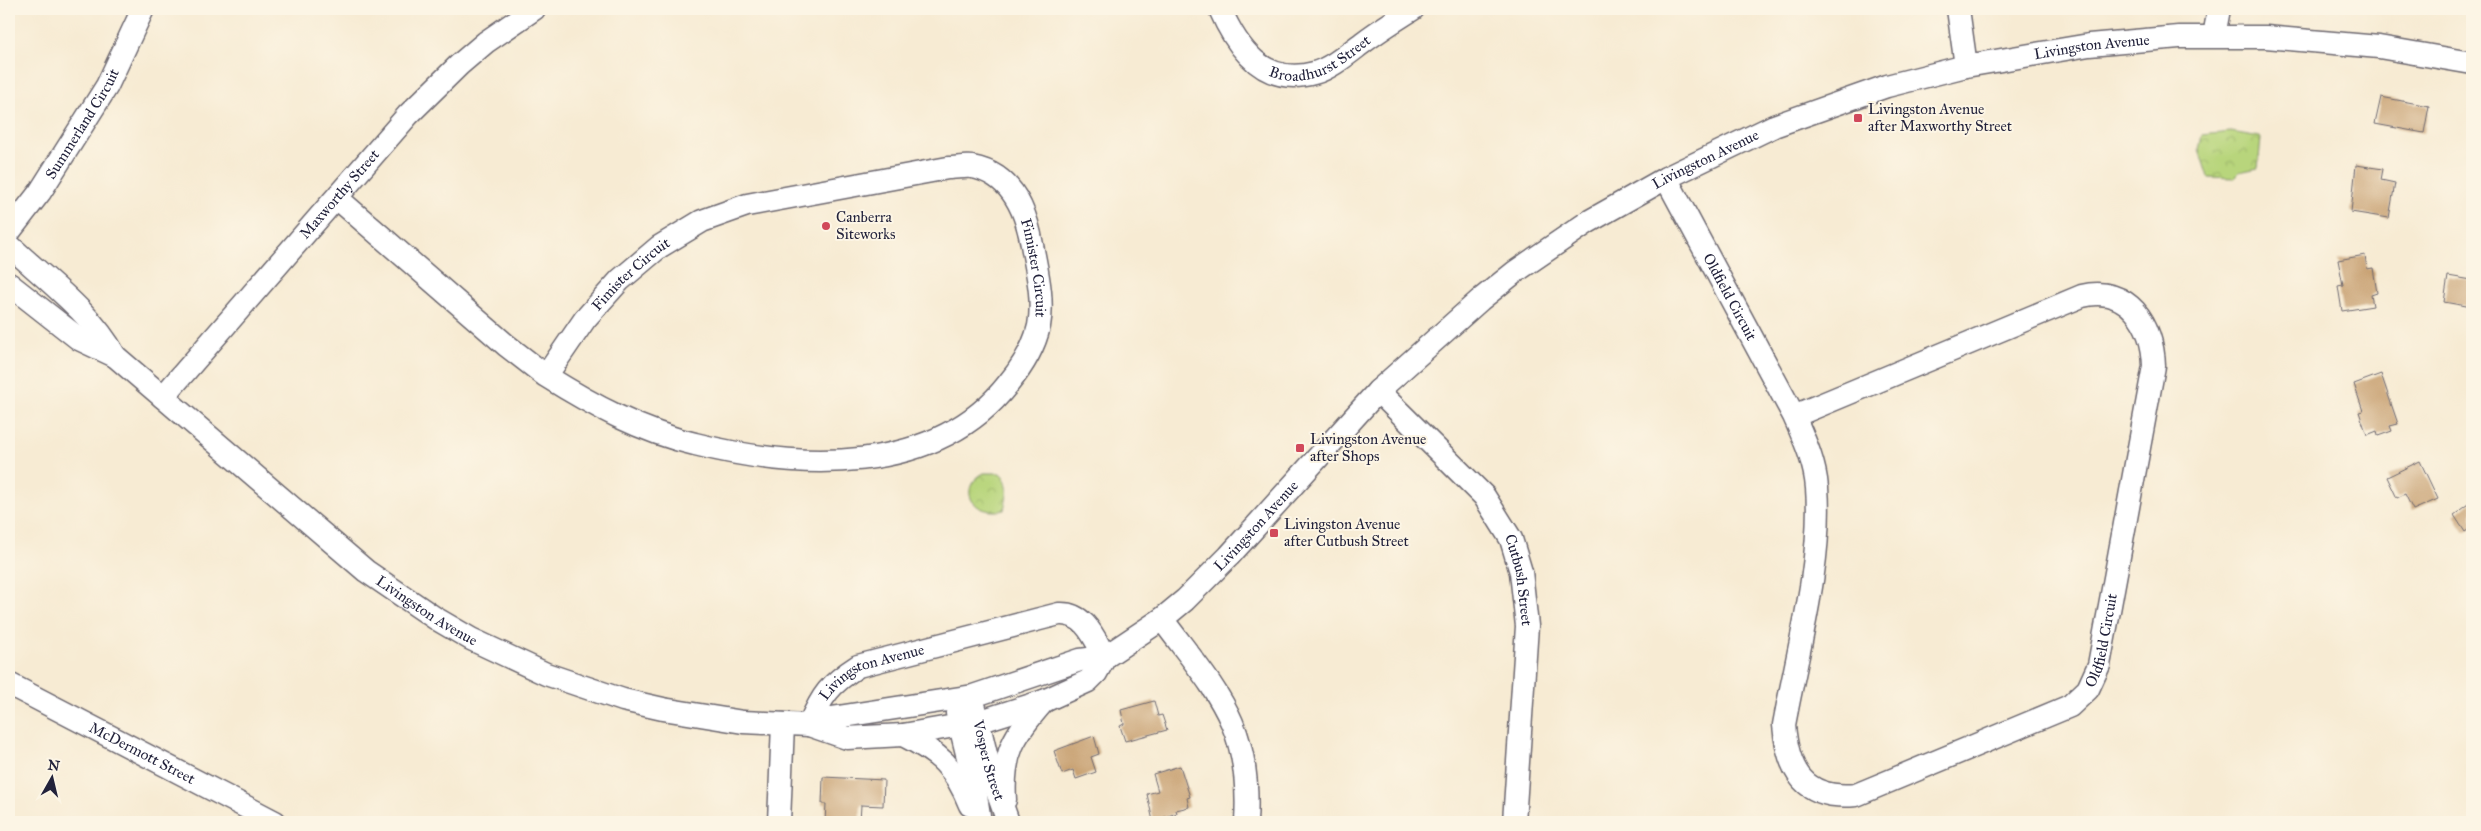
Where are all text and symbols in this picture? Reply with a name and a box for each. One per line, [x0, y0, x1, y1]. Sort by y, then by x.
street label: Broadhurst Street [1267, 31, 1374, 85]
street label: Livingston Avenue [2033, 31, 2150, 63]
street label: Summerland Circuit [42, 65, 123, 182]
place label: Livingston Avenue after Maxworthy Street [1868, 100, 2013, 135]
marker: Livingston Avenue after Maxworthy Street [1852, 112, 1864, 124]
street label: Livingston Avenue [1649, 126, 1762, 193]
street label: Maxworthy Street [296, 145, 384, 242]
place label: Canberra Siteworks [836, 208, 896, 243]
street label: Fimister Circuit [1017, 216, 1050, 319]
marker: Canberra Siteworks [820, 220, 832, 232]
street label: Fimister Circuit [588, 233, 674, 314]
street label: Oldfield Circuit [1699, 250, 1761, 344]
place label: Livingston Avenue after Shops [1310, 430, 1426, 465]
marker: Livingston Avenue after Shops [1294, 442, 1306, 454]
street label: Livingston Avenue [1210, 477, 1302, 575]
place label: Livingston Avenue after Cutbush Street [1284, 515, 1410, 550]
marker: Livingston Avenue after Cutbush Street [1268, 527, 1280, 539]
street label: Cutbush Street [1501, 532, 1536, 627]
street label: Livingston Avenue [373, 572, 480, 650]
street label: Oldfield Circuit [2081, 591, 2121, 690]
street label: Livingston Avenue [815, 640, 926, 704]
street label: Vosper Street [969, 717, 1009, 803]
street label: McDermott Street [86, 718, 199, 788]
north arrow [28, 754, 78, 804]
text: N [47, 756, 61, 775]

